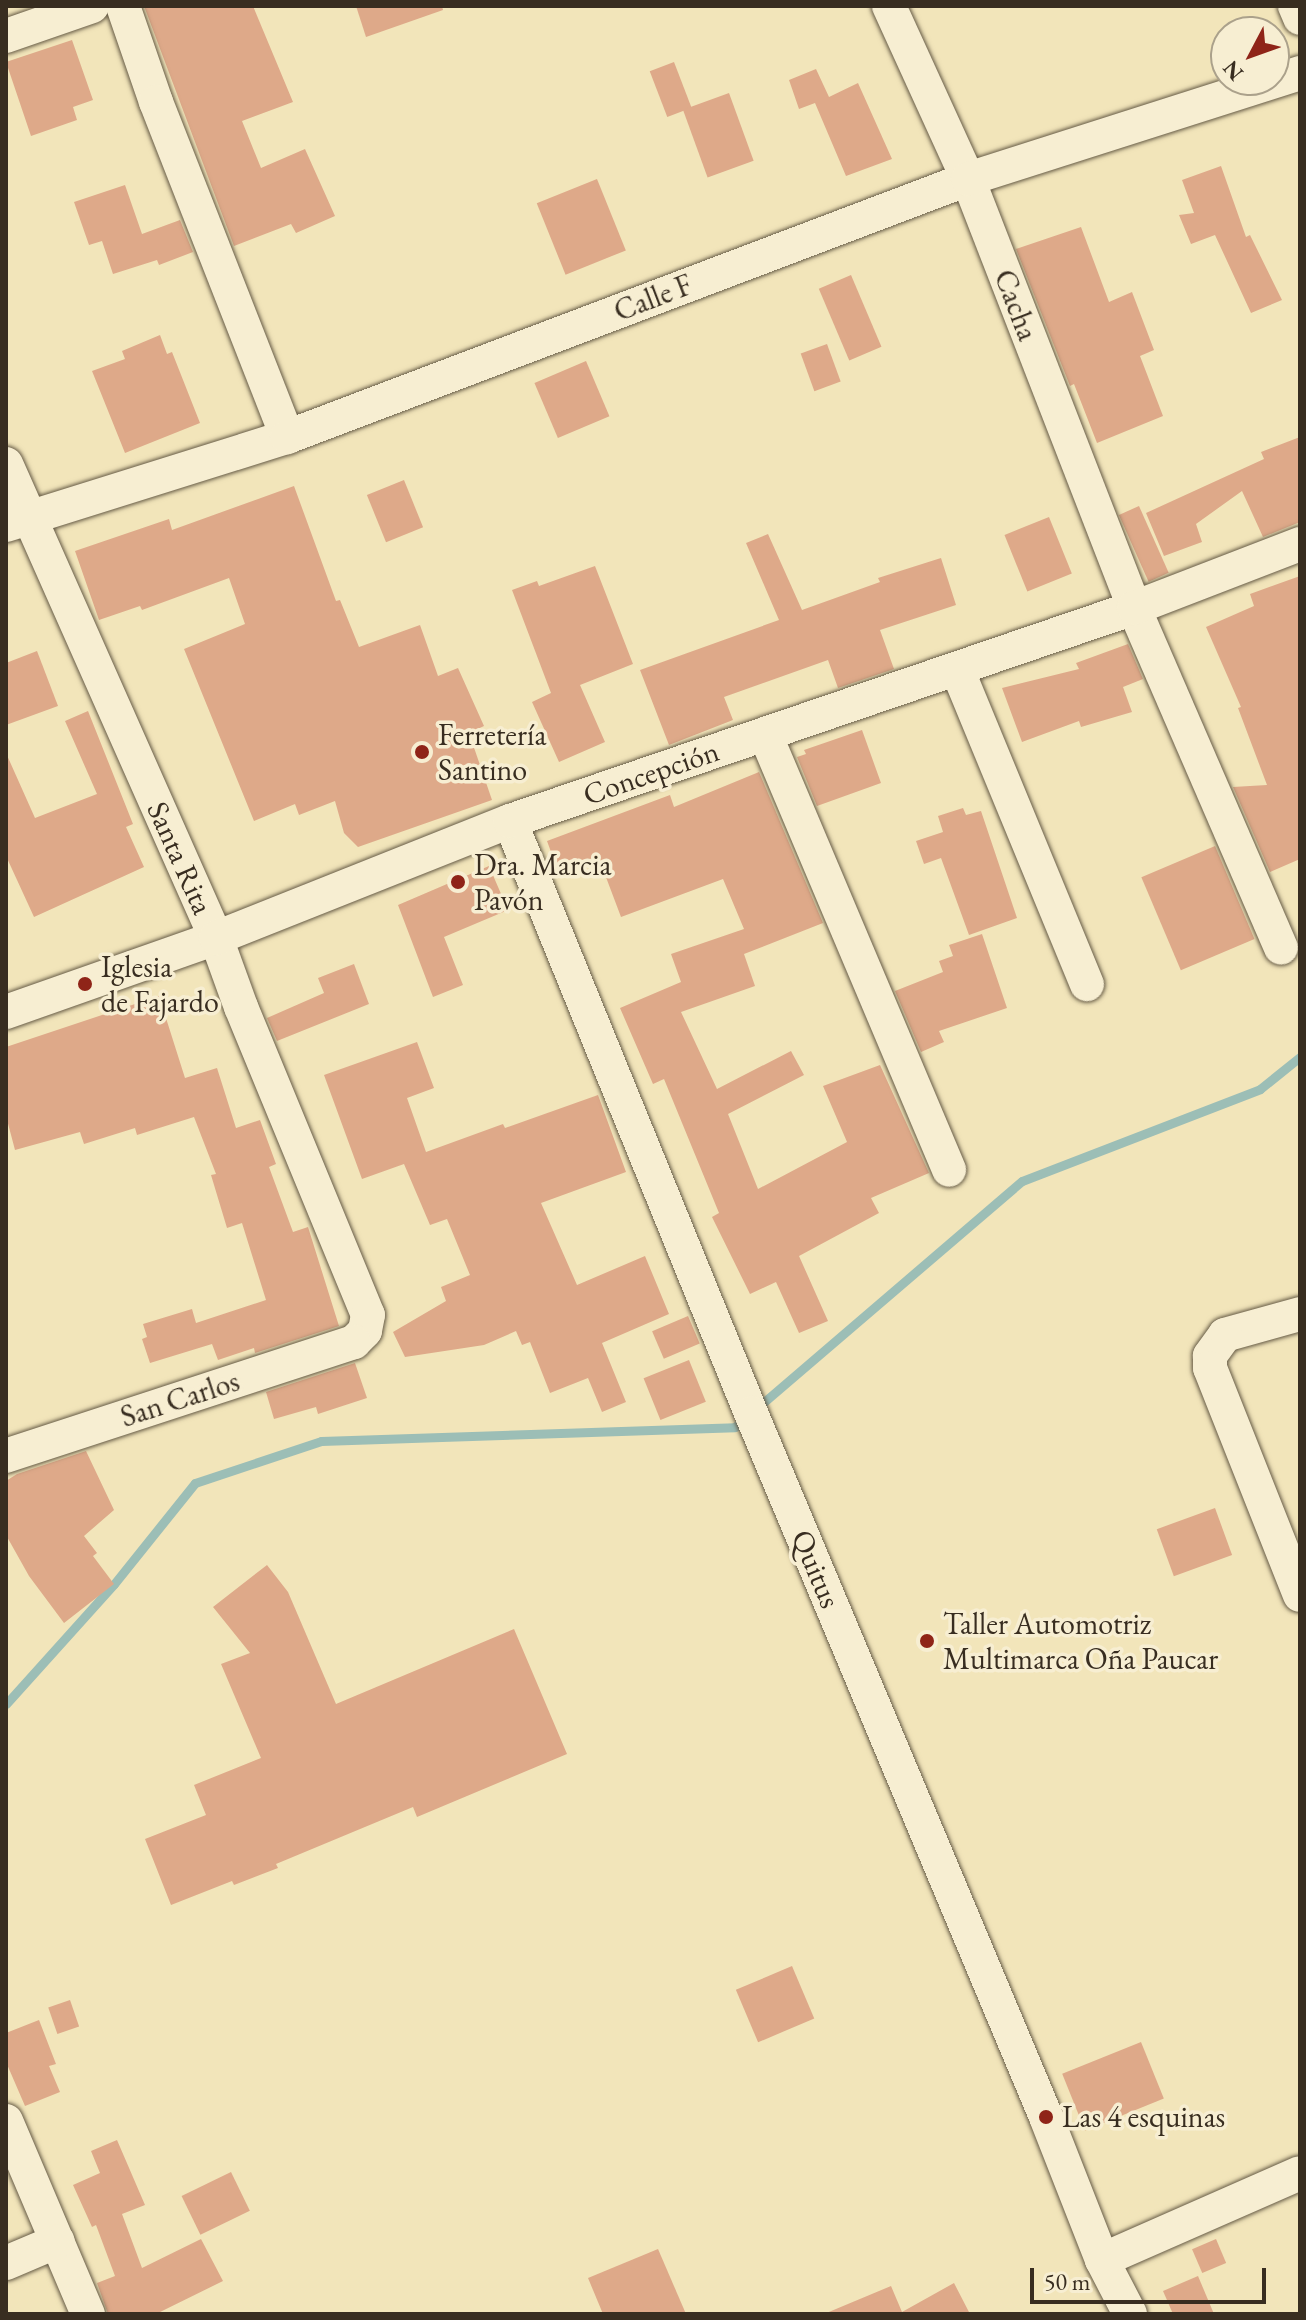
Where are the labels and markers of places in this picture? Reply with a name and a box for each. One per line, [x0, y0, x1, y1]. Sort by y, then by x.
place label: Ferretería Santino [438, 717, 546, 788]
marker: Ferretería Santino [413, 743, 431, 761]
place label: Dra. Marcia Pavón [474, 847, 611, 918]
marker: Dra. Marcia Pavón [449, 873, 467, 891]
place label: Iglesia de Fajardo [101, 949, 219, 1020]
marker: Iglesia de Fajardo [76, 975, 94, 993]
place label: Taller Automotriz Multimarca Oña Paucar [943, 1606, 1218, 1676]
marker: Taller Automotriz Multimarca Oña Paucar [918, 1632, 936, 1650]
place label: Las 4 esquinas [1062, 2099, 1225, 2135]
marker: Las 4 esquinas [1037, 2108, 1055, 2126]

